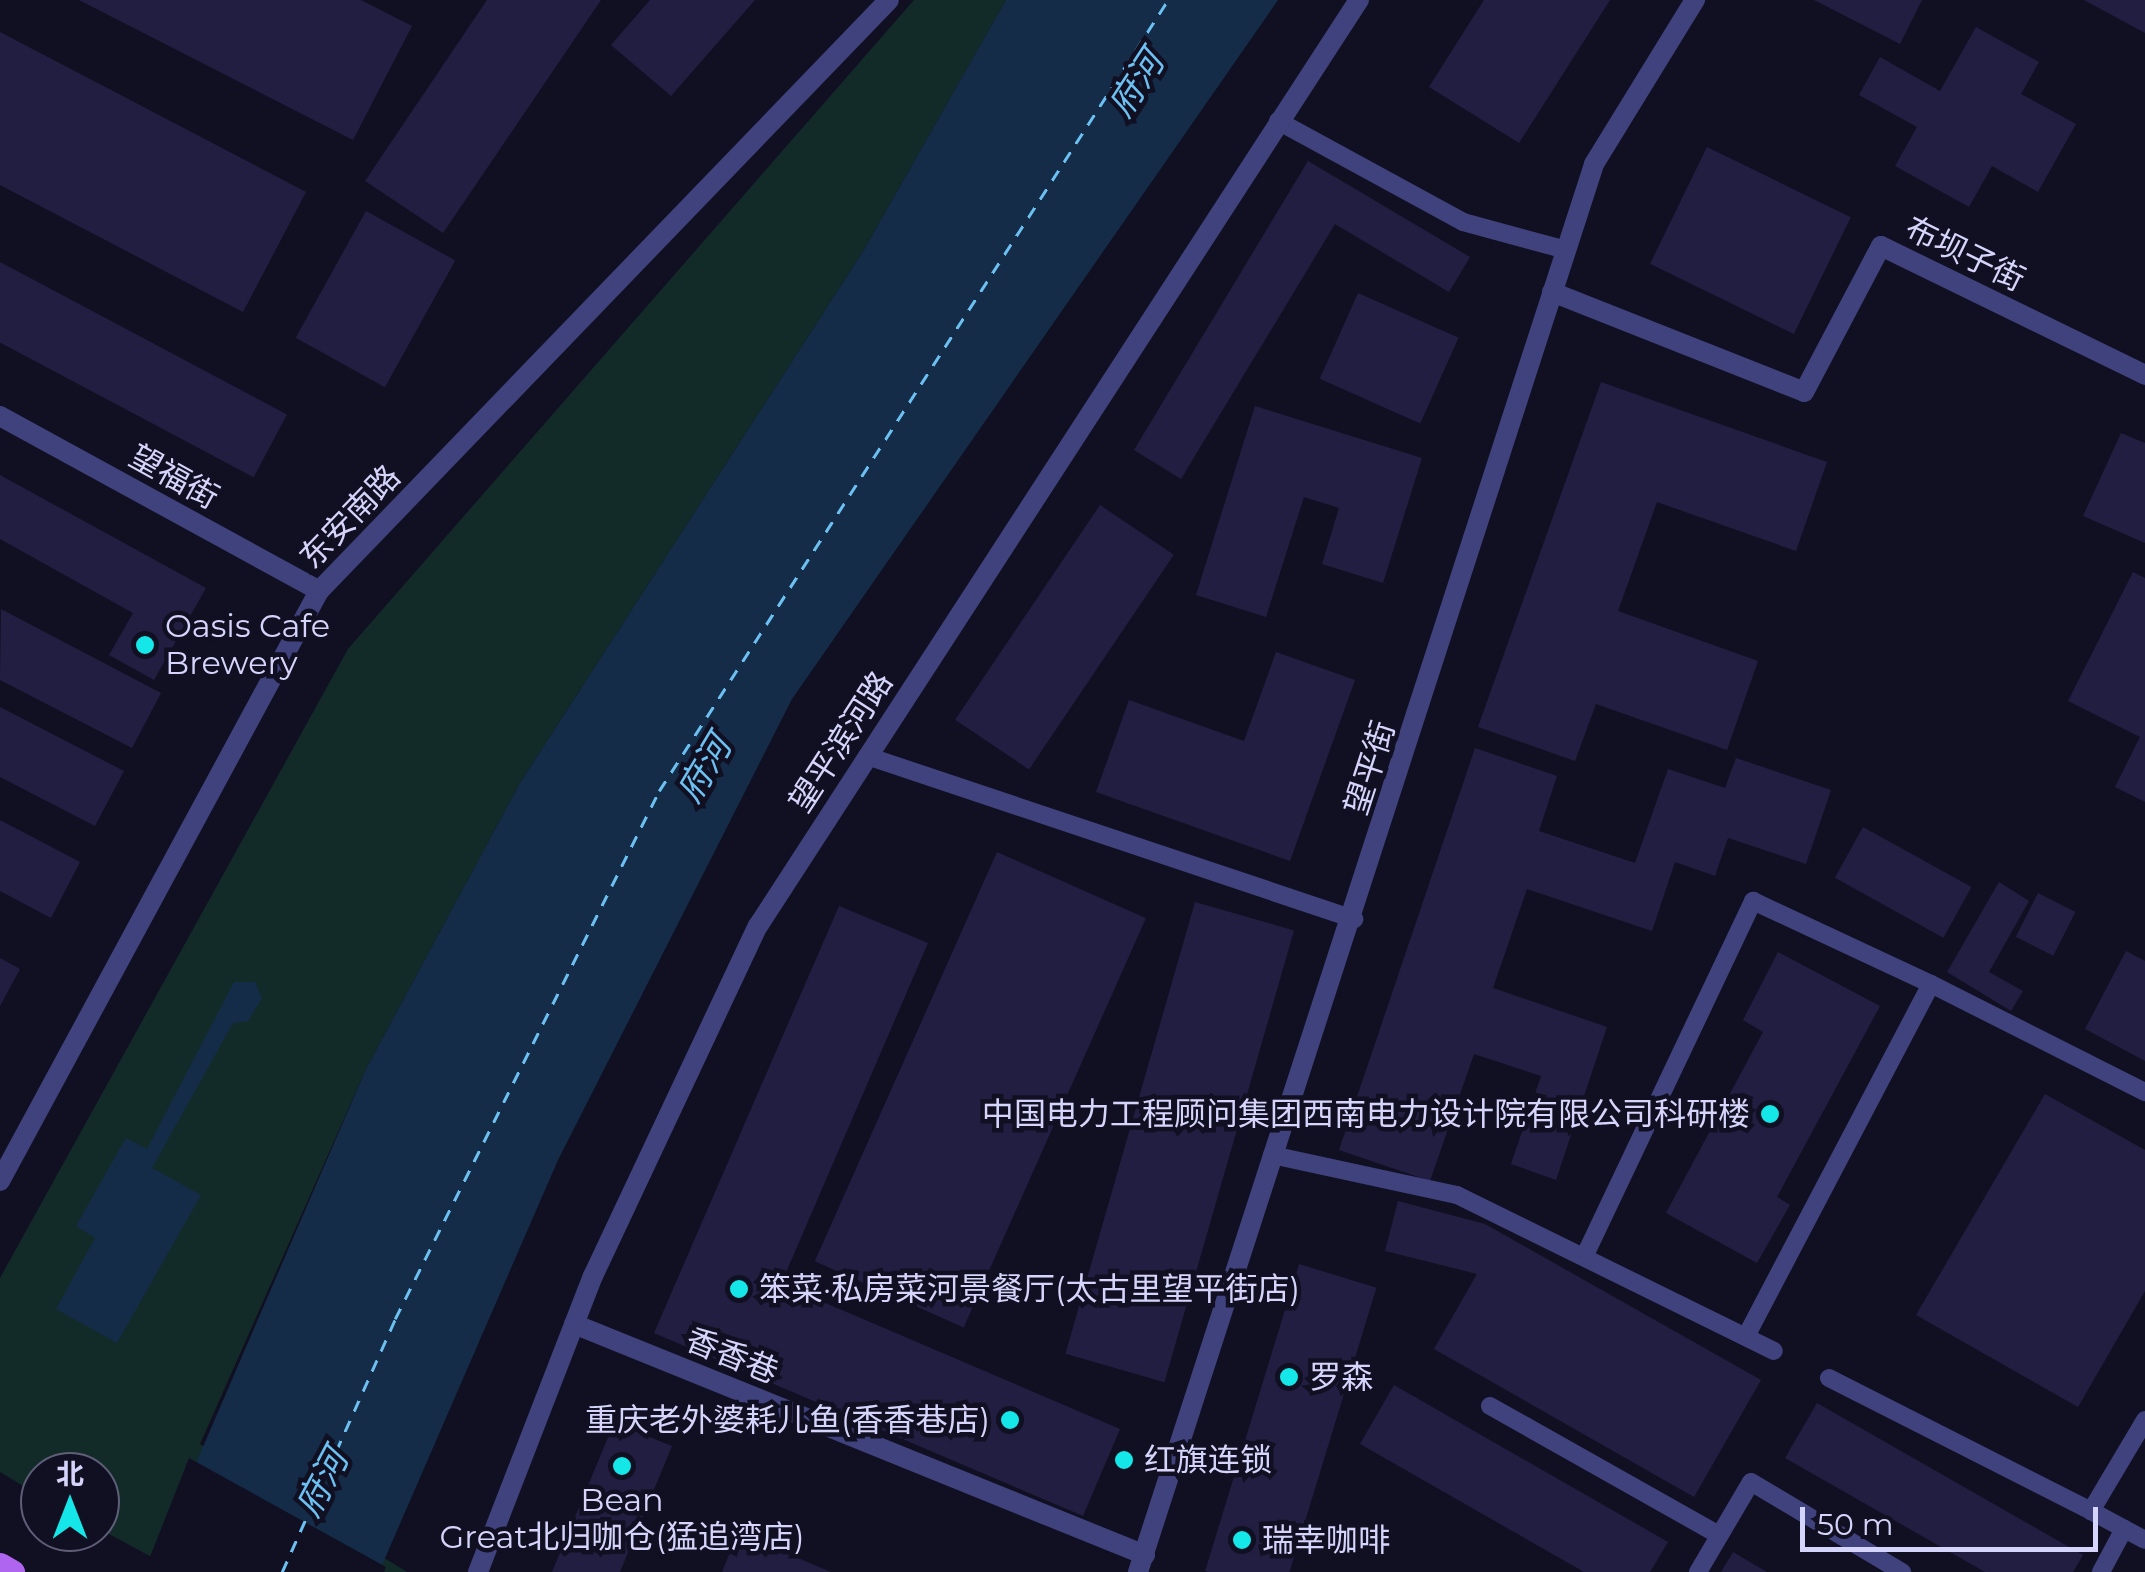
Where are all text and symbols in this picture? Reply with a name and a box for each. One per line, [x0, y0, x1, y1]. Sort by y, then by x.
water label: 府河 [1099, 43, 1173, 125]
street label: 布坝子街 [1899, 209, 2031, 299]
street label: 望福街 [123, 437, 225, 517]
street label: 东安南路 [292, 458, 408, 576]
place label: Oasis Cafe Brewery [165, 608, 330, 683]
marker: Oasis Cafe Brewery [134, 634, 156, 656]
street label: 望平滨河路 [781, 664, 901, 820]
street label: 望平街 [1337, 716, 1403, 820]
water label: 府河 [668, 728, 740, 810]
place label: 中国电力工程顾问集团西南电力设计院有限公司科研楼 [982, 1095, 1750, 1133]
marker: 中国电力工程顾问集团西南电力设计院有限公司科研楼 [1759, 1103, 1781, 1125]
place label: 笨菜·私房菜河景餐厅(太古里望平街店) [759, 1270, 1300, 1308]
marker: 笨菜·私房菜河景餐厅(太古里望平街店) [728, 1278, 750, 1300]
street label: 香香巷 [680, 1320, 784, 1392]
place label: 罗森 [1309, 1358, 1373, 1396]
marker: 罗森 [1278, 1366, 1300, 1388]
place label: 重庆老外婆耗儿鱼(香香巷店) [585, 1401, 990, 1439]
marker: 重庆老外婆耗儿鱼(香香巷店) [999, 1409, 1021, 1431]
place label: 红旗连锁 [1144, 1441, 1272, 1479]
water label: 府河 [287, 1442, 357, 1524]
marker: 红旗连锁 [1113, 1449, 1135, 1471]
north arrow [20, 1452, 120, 1552]
marker: Bean Great北归咖仓(猛追湾店) [611, 1455, 633, 1477]
text: 北 [56, 1457, 84, 1491]
place label: Bean Great北归咖仓(猛追湾店) [440, 1482, 804, 1557]
scale bar [1805, 1487, 2102, 1549]
text: 50 m [1817, 1506, 1894, 1543]
place label: 瑞幸咖啡 [1262, 1521, 1390, 1559]
marker: 瑞幸咖啡 [1231, 1529, 1253, 1551]

